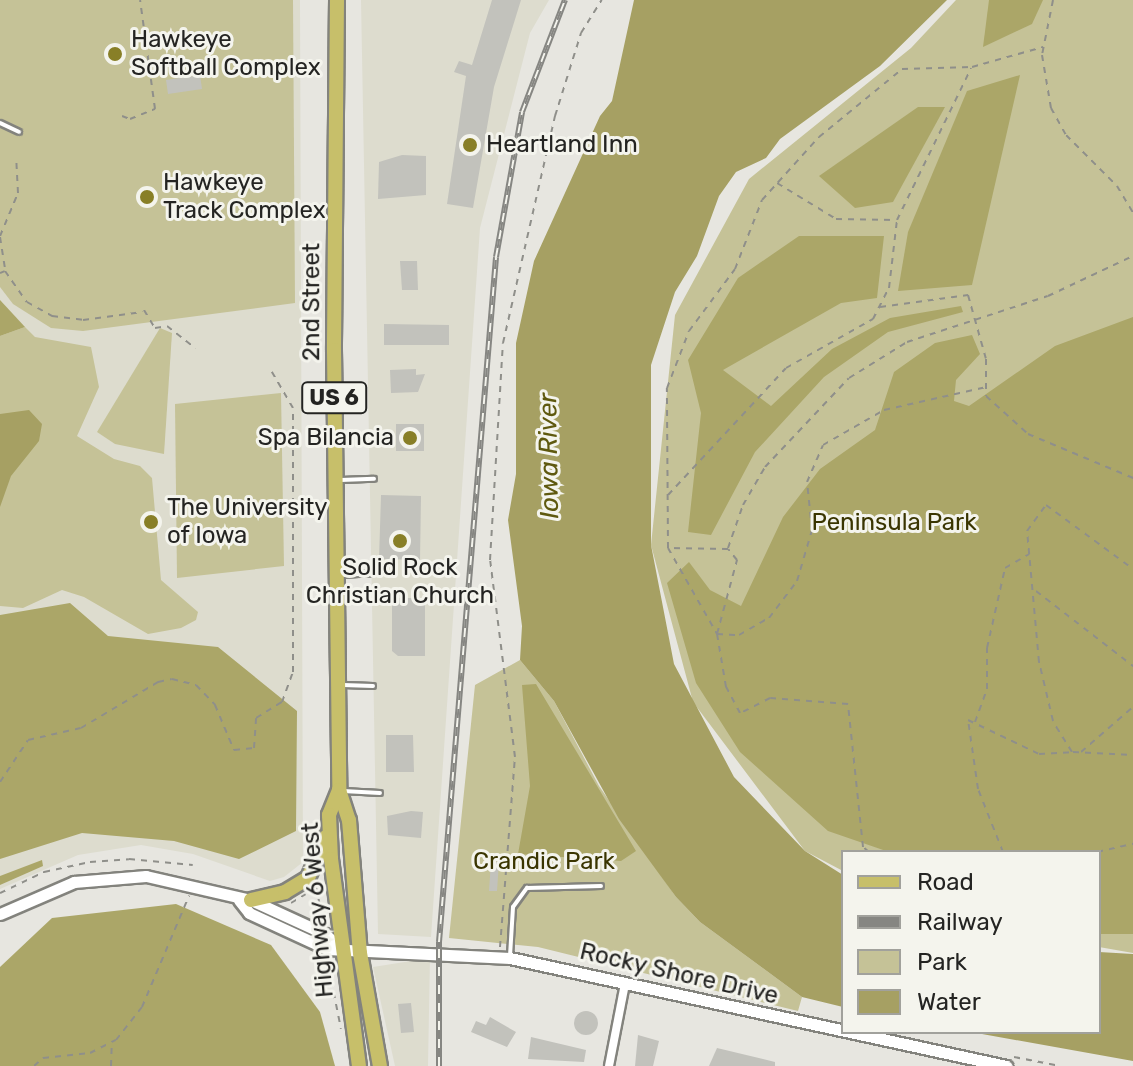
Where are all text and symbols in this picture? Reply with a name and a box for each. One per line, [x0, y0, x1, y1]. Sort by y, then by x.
place label: Hawkeye Softball Complex [131, 26, 321, 82]
marker: Hawkeye Softball Complex [106, 45, 124, 63]
place label: Heartland Inn [486, 131, 638, 159]
marker: Heartland Inn [461, 136, 479, 154]
place label: Hawkeye Track Complex [163, 169, 326, 225]
marker: Hawkeye Track Complex [138, 188, 156, 206]
street label: 2nd Street [298, 243, 326, 361]
road number: US 6 [300, 380, 368, 416]
water label: Iowa River [532, 393, 566, 519]
place label: Spa Bilancia [258, 424, 394, 452]
marker: Spa Bilancia [401, 429, 419, 447]
place label: The University of Iowa [167, 494, 328, 550]
park label: Peninsula Park [811, 509, 977, 537]
marker: The University of Iowa [142, 513, 160, 531]
marker: Solid Rock Christian Church [391, 532, 409, 550]
place label: Solid Rock Christian Church [306, 554, 494, 610]
street label: Highway 6 West [296, 821, 340, 999]
park label: Crandic Park [473, 848, 615, 876]
legend [841, 850, 1101, 1034]
text: Road [917, 868, 974, 896]
text: Railway [917, 908, 1003, 936]
street label: Rocky Shore Drive [577, 937, 781, 1011]
text: Park [917, 948, 967, 976]
text: Water [917, 988, 981, 1016]

